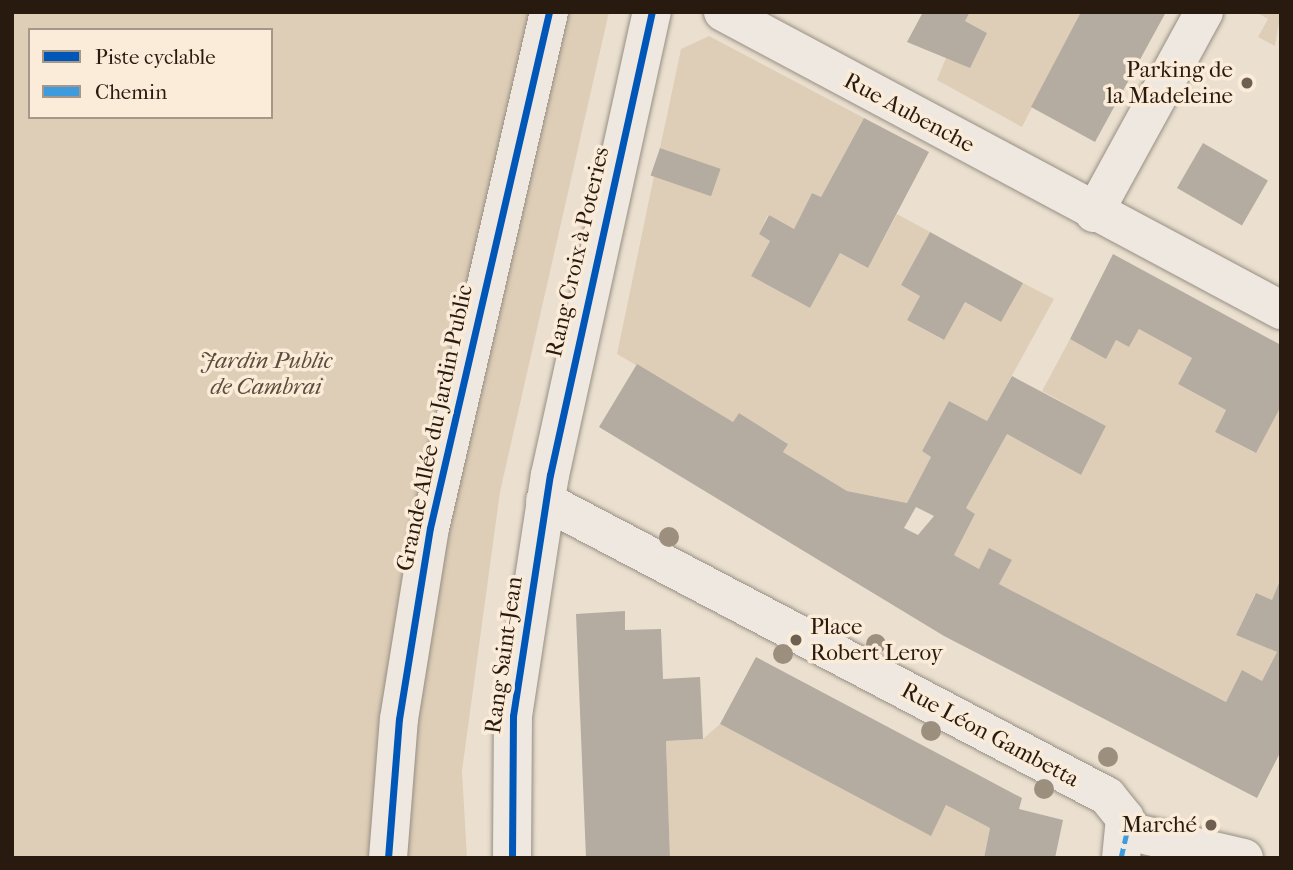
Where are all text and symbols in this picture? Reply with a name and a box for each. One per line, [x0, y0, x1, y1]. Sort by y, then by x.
legend [28, 28, 273, 119]
text: Piste cyclable [95, 45, 216, 69]
place label: Parking de la Madeleine [1107, 56, 1233, 110]
street label: Rue Aubenche [839, 67, 979, 159]
marker: Parking de la Madeleine [1239, 75, 1255, 91]
text: Chemin [95, 80, 167, 104]
street label: Rang Croix à Poteries [540, 144, 616, 360]
street label: Grande Allée du Jardin Public [391, 282, 479, 574]
park label: Jardin Public de Cambrai [200, 347, 332, 401]
street label: Rang Saint-Jean [479, 575, 529, 735]
place label: Place Robert Leroy [810, 613, 943, 667]
marker: Place Robert Leroy [788, 632, 804, 648]
street label: Rue Léon Gambetta [896, 677, 1084, 793]
place label: Marché [1121, 811, 1197, 839]
marker: Marché [1203, 817, 1219, 833]

